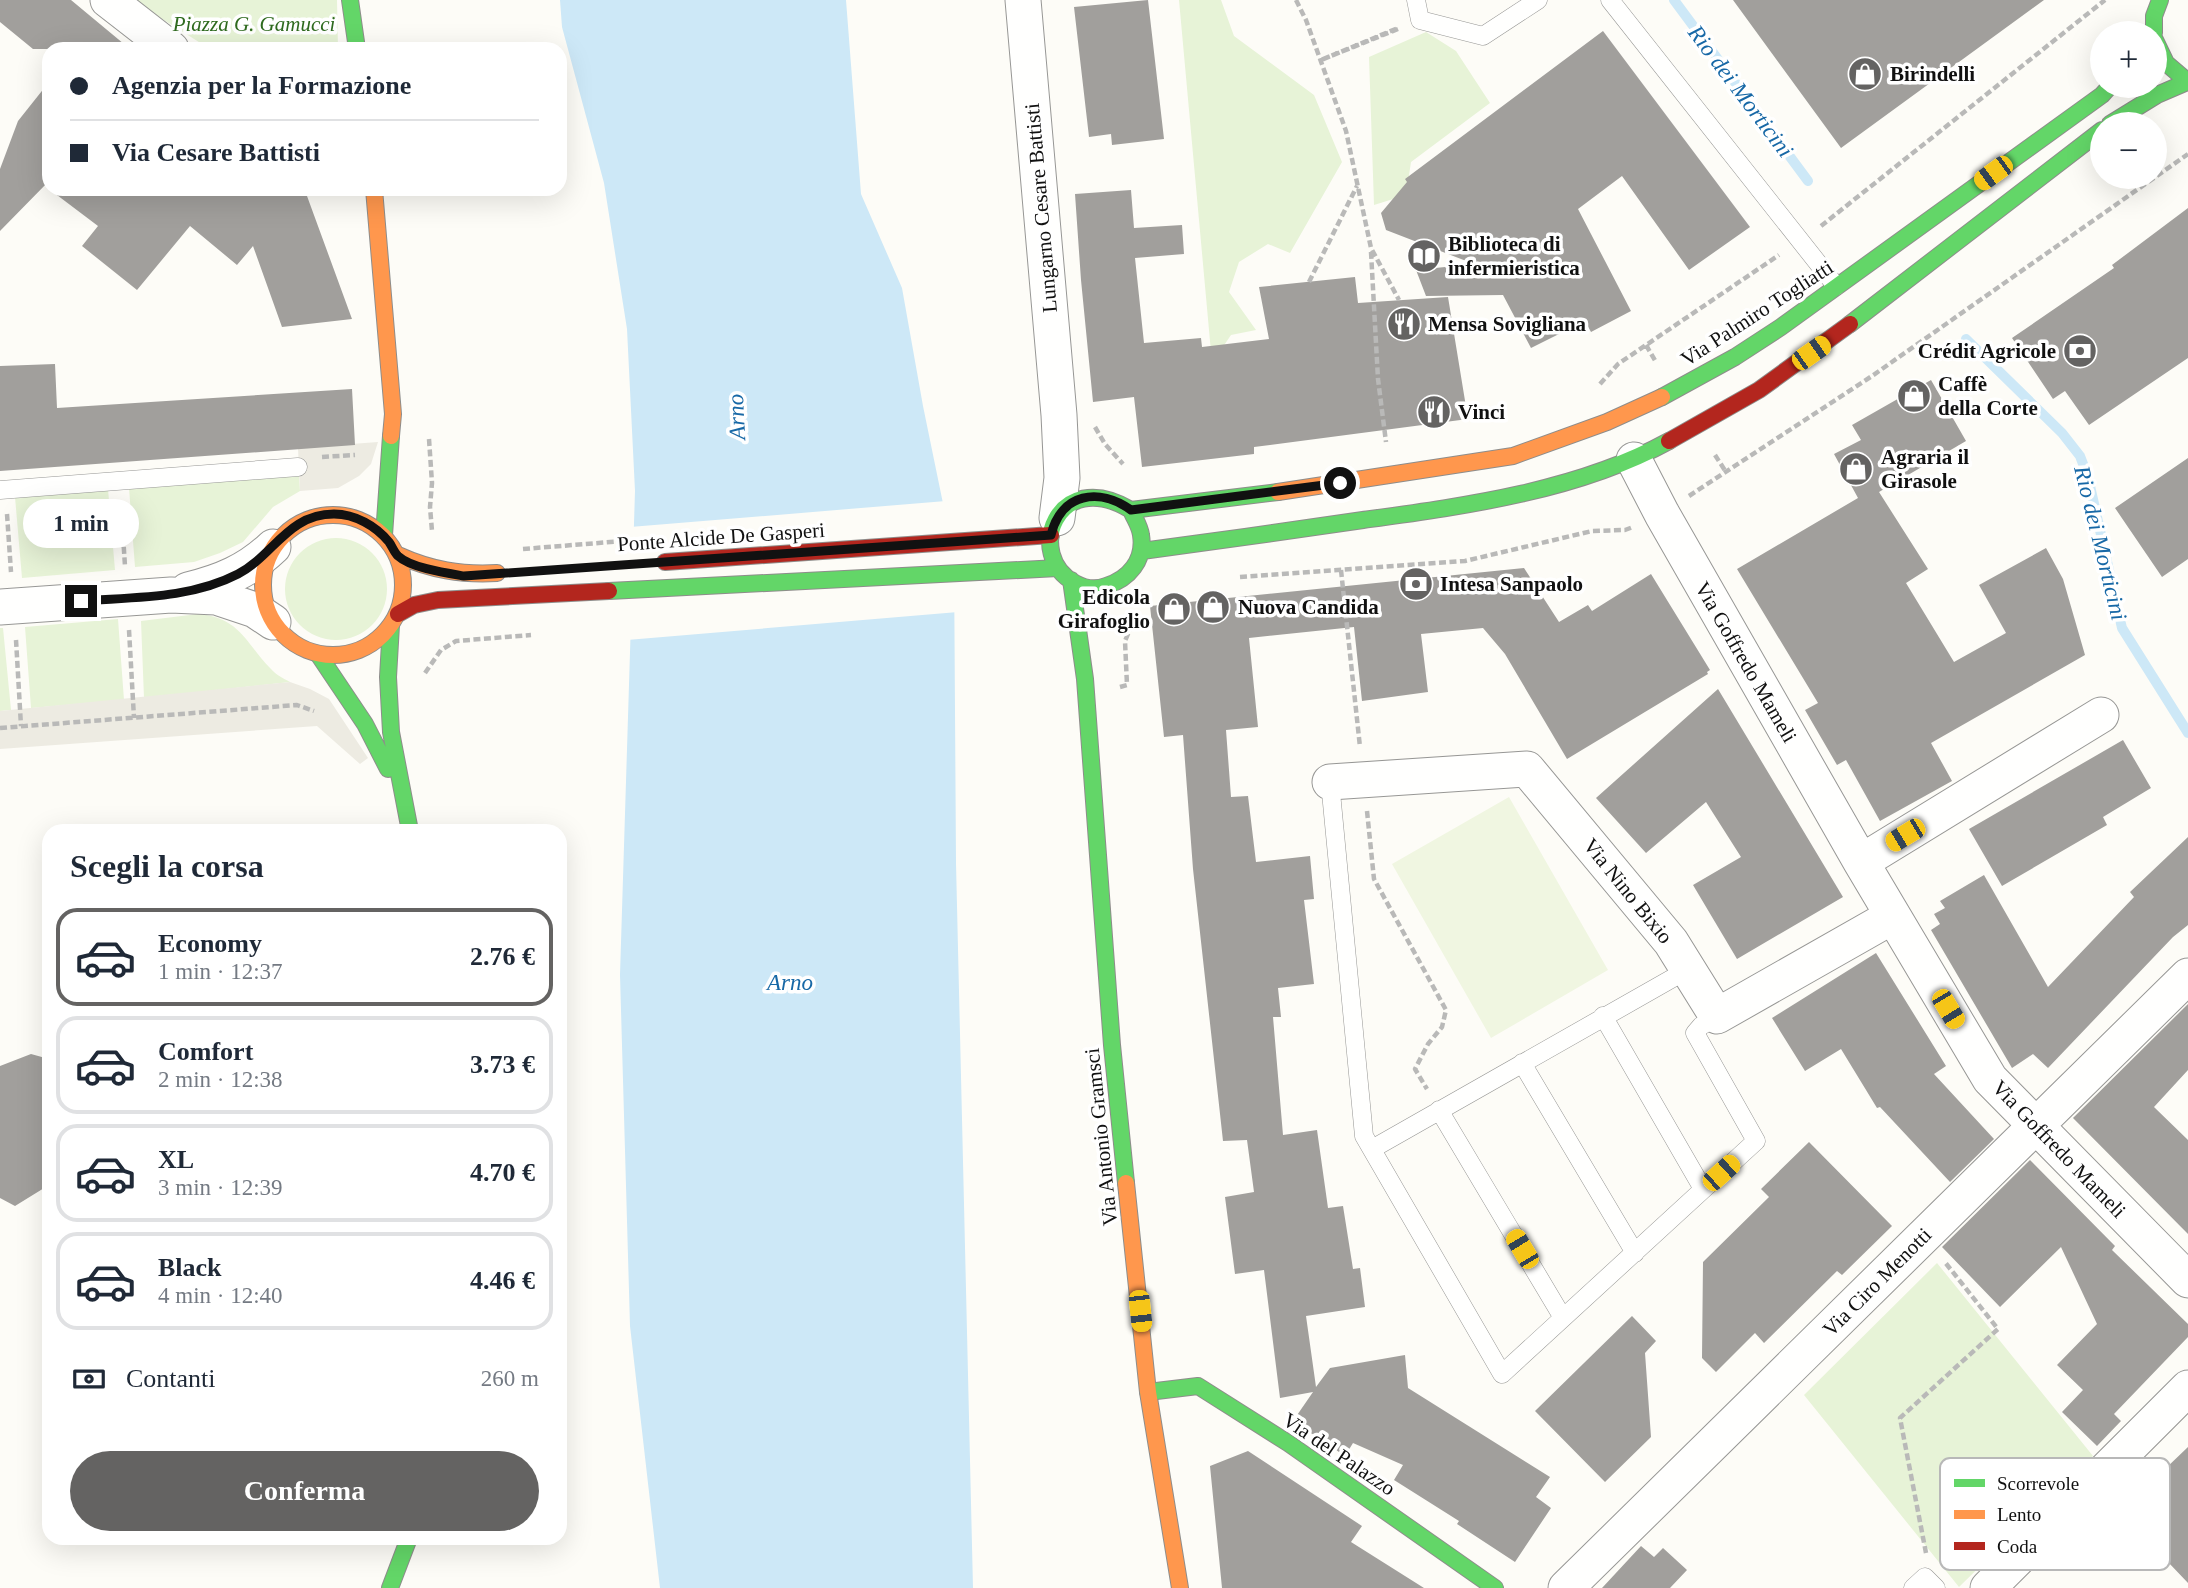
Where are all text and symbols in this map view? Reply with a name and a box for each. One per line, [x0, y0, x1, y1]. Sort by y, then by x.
park label: Piazza G. Gamucci [172, 12, 336, 36]
water label: Rio dei Morticini [1682, 20, 1798, 162]
map controls [2090, 21, 2167, 189]
button: + [2090, 21, 2167, 98]
shop icon: Birindelli [1846, 55, 1884, 93]
place label: Birindelli [1890, 62, 1975, 86]
text: Agenzia per la Formazione [112, 71, 411, 100]
street label: Lungarno Cesare Battisti [1020, 102, 1062, 314]
button: − [2090, 112, 2167, 189]
text: Via Cesare Battisti [112, 138, 320, 167]
car [1970, 152, 2017, 194]
place label: Biblioteca di infermieristica [1448, 232, 1580, 280]
library icon: Biblioteca di infermieristica [1405, 237, 1443, 275]
street label: Via Palmiro Togliatti [1676, 255, 1838, 371]
restaurant icon: Mensa Sovigliana [1385, 305, 1423, 343]
place label: Mensa Sovigliana [1428, 312, 1587, 336]
car [1788, 332, 1835, 374]
bank icon: Crédit Agricole [2061, 332, 2099, 370]
place label: Crédit Agricole [1918, 339, 2056, 363]
place label: Caffè della Corte [1938, 372, 2038, 420]
shop icon: Caffè della Corte [1895, 377, 1933, 415]
water label: Arno [723, 393, 750, 443]
restaurant icon: Vinci [1415, 393, 1453, 431]
place label: Vinci [1458, 400, 1505, 424]
place label: Agraria il Girasole [1881, 445, 1969, 493]
shop icon: Agraria il Girasole [1837, 450, 1875, 488]
water label: Rio dei Morticini [2069, 462, 2132, 623]
route start [1324, 467, 1356, 499]
callout: 1 min [23, 500, 139, 548]
text: 1 min [53, 511, 109, 536]
street label: Ponte Alcide De Gasperi [616, 518, 826, 556]
bank icon: Intesa Sanpaolo [1397, 565, 1435, 603]
place label: Intesa Sanpaolo [1440, 572, 1583, 596]
street label: Via Goffredo Mameli [1690, 577, 1802, 747]
route end [65, 585, 97, 617]
place label: Edicola Girafoglio [1058, 585, 1150, 633]
shop icon: Nuova Candida [1194, 588, 1232, 626]
shop icon: Edicola Girafoglio [1155, 590, 1193, 628]
place label: Nuova Candida [1238, 595, 1379, 619]
car [1882, 815, 1929, 855]
street label: Via Nino Bixio [1578, 834, 1678, 948]
text: Scegli la corsa [70, 848, 264, 884]
icon: car [74, 926, 137, 989]
text: Economy [158, 929, 262, 958]
text: 2.76 € [470, 942, 535, 971]
text: 1 min · 12:37 [158, 959, 283, 984]
water label: Arno [765, 970, 813, 995]
car [1929, 986, 1968, 1032]
icon: car [74, 1034, 137, 1097]
text: Comfort [158, 1037, 253, 1066]
street label: Via Antonio Gramsci [1080, 1047, 1122, 1227]
text: 3.73 € [470, 1050, 535, 1079]
text: 2 min · 12:38 [158, 1067, 283, 1092]
street label: Via Goffredo Mameli [1987, 1075, 2131, 1223]
icon: car [74, 1142, 137, 1205]
text: XL [158, 1145, 194, 1174]
car [1699, 1151, 1744, 1195]
text: 4.70 € [470, 1158, 535, 1187]
text: 3 min · 12:39 [158, 1175, 283, 1200]
street label: Via Ciro Menotti [1818, 1223, 1936, 1341]
car [1503, 1226, 1542, 1272]
icon: car [74, 1250, 137, 1313]
text: Black [158, 1253, 222, 1282]
text: 4.46 € [470, 1266, 535, 1295]
text: 4 min · 12:40 [158, 1283, 283, 1308]
car [1128, 1289, 1153, 1333]
icon: cash [70, 1360, 108, 1398]
text: Contanti [126, 1364, 216, 1393]
text: 260 m [481, 1366, 539, 1391]
street label: Via del Palazzo [1278, 1408, 1400, 1500]
button: Conferma [70, 1451, 539, 1531]
legend [1940, 1458, 2170, 1570]
text: Scorrevole [1997, 1473, 2079, 1494]
text: Lento [1997, 1504, 2041, 1525]
text: Coda [1997, 1536, 2038, 1557]

